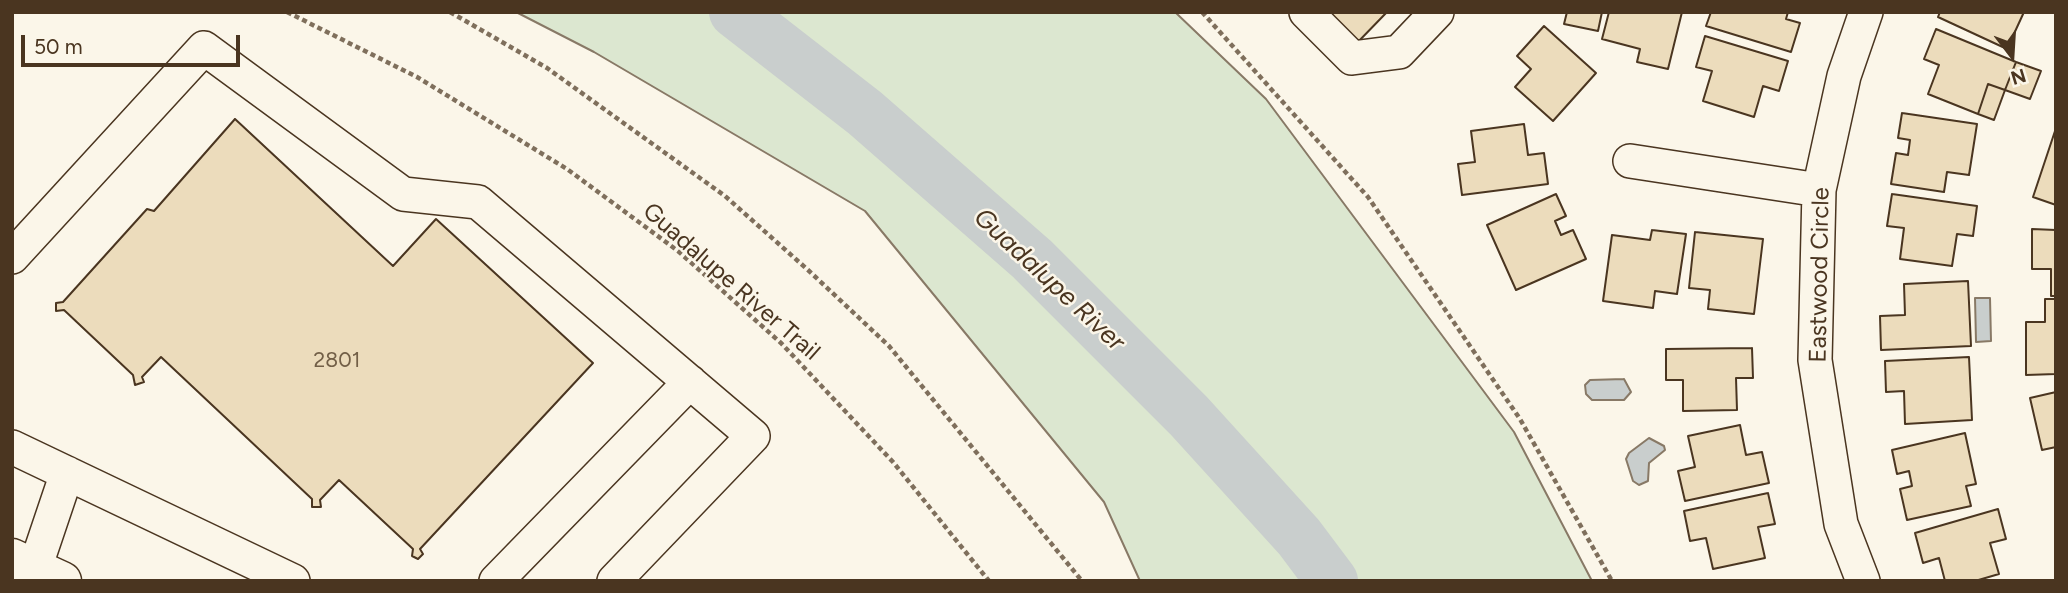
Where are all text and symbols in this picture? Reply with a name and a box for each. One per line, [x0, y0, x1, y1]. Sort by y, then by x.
scale bar [24, 21, 243, 65]
north arrow [1977, 21, 2047, 91]
text: 50 m [34, 34, 83, 59]
text: N [2008, 63, 2029, 90]
street label: Eastwood Circle [1804, 187, 1836, 363]
street label: Guadalupe River Trail [637, 197, 825, 367]
water label: Guadalupe River [967, 202, 1131, 358]
house number: 2801 [314, 348, 360, 374]

